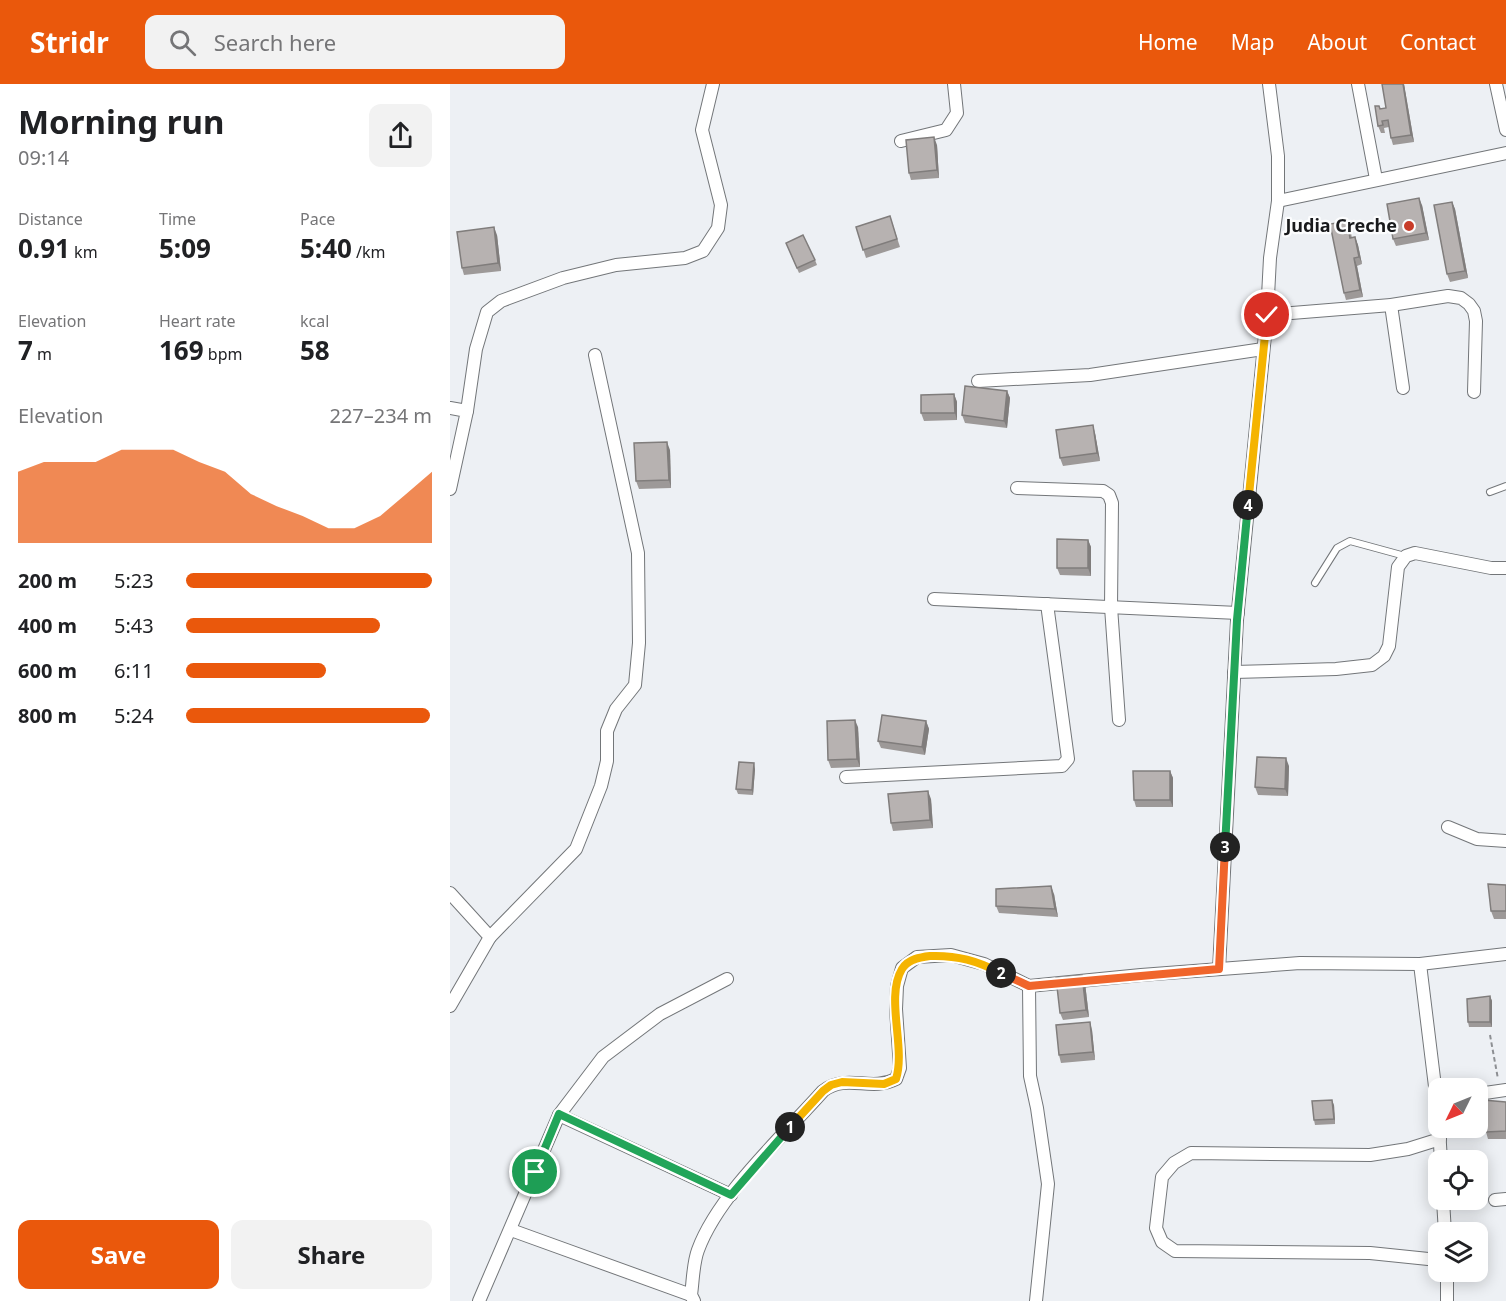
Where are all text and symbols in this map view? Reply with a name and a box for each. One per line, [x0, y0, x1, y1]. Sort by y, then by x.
search box [145, 15, 565, 69]
text: Stridr [30, 23, 109, 61]
icon: search [166, 26, 199, 59]
text: Search here [214, 27, 336, 57]
text: Home [1138, 28, 1198, 56]
text: Map [1231, 28, 1274, 56]
text: About [1307, 28, 1367, 56]
text: Contact [1400, 28, 1476, 56]
text: Morning run [18, 99, 224, 144]
button: share [369, 104, 432, 167]
text: 09:14 [18, 144, 69, 171]
text: Distance [18, 208, 83, 230]
text: Time [159, 208, 196, 230]
text: Pace [300, 208, 335, 230]
place label: Judia Creche [1283, 213, 1397, 237]
marker: Judia Creche [1402, 219, 1416, 233]
text: 0.91 [18, 230, 70, 266]
text: 5:09 [159, 230, 211, 266]
text: 5:40 [300, 230, 352, 266]
text: km [70, 241, 98, 263]
text: /km [352, 241, 386, 263]
pin [1241, 289, 1292, 340]
icon: check [1250, 298, 1283, 331]
text: Elevation [18, 310, 86, 332]
text: Heart rate [159, 310, 235, 332]
text: kcal [300, 310, 329, 332]
text: 7 [18, 332, 33, 368]
text: 169 [159, 332, 204, 368]
text: 58 [300, 332, 330, 368]
text: m [33, 343, 52, 365]
text: bpm [204, 343, 242, 365]
text: Elevation [18, 402, 103, 429]
text: 227–234 m [329, 402, 432, 429]
pin: 4 [1233, 490, 1263, 520]
text: 4 [1243, 494, 1253, 516]
text: 200 m [18, 567, 77, 594]
text: 5:23 [114, 567, 154, 594]
text: 400 m [18, 612, 77, 639]
text: 5:43 [114, 612, 154, 639]
text: 600 m [18, 657, 77, 684]
text: 6:11 [114, 657, 154, 684]
text: 800 m [18, 702, 77, 729]
text: 5:24 [114, 702, 154, 729]
pin: 3 [1210, 832, 1240, 862]
text: 3 [1220, 836, 1230, 858]
pin: 2 [986, 958, 1016, 988]
text: 2 [996, 962, 1006, 984]
north arrow [1428, 1078, 1488, 1138]
map controls [1428, 1078, 1488, 1282]
pin: 1 [775, 1112, 805, 1142]
text: 1 [785, 1116, 795, 1138]
pin [509, 1146, 560, 1197]
button: locate [1428, 1150, 1488, 1210]
icon: arrive [518, 1155, 551, 1188]
button: Save [18, 1220, 219, 1289]
button: Share [231, 1220, 432, 1289]
button: layers [1428, 1222, 1488, 1282]

